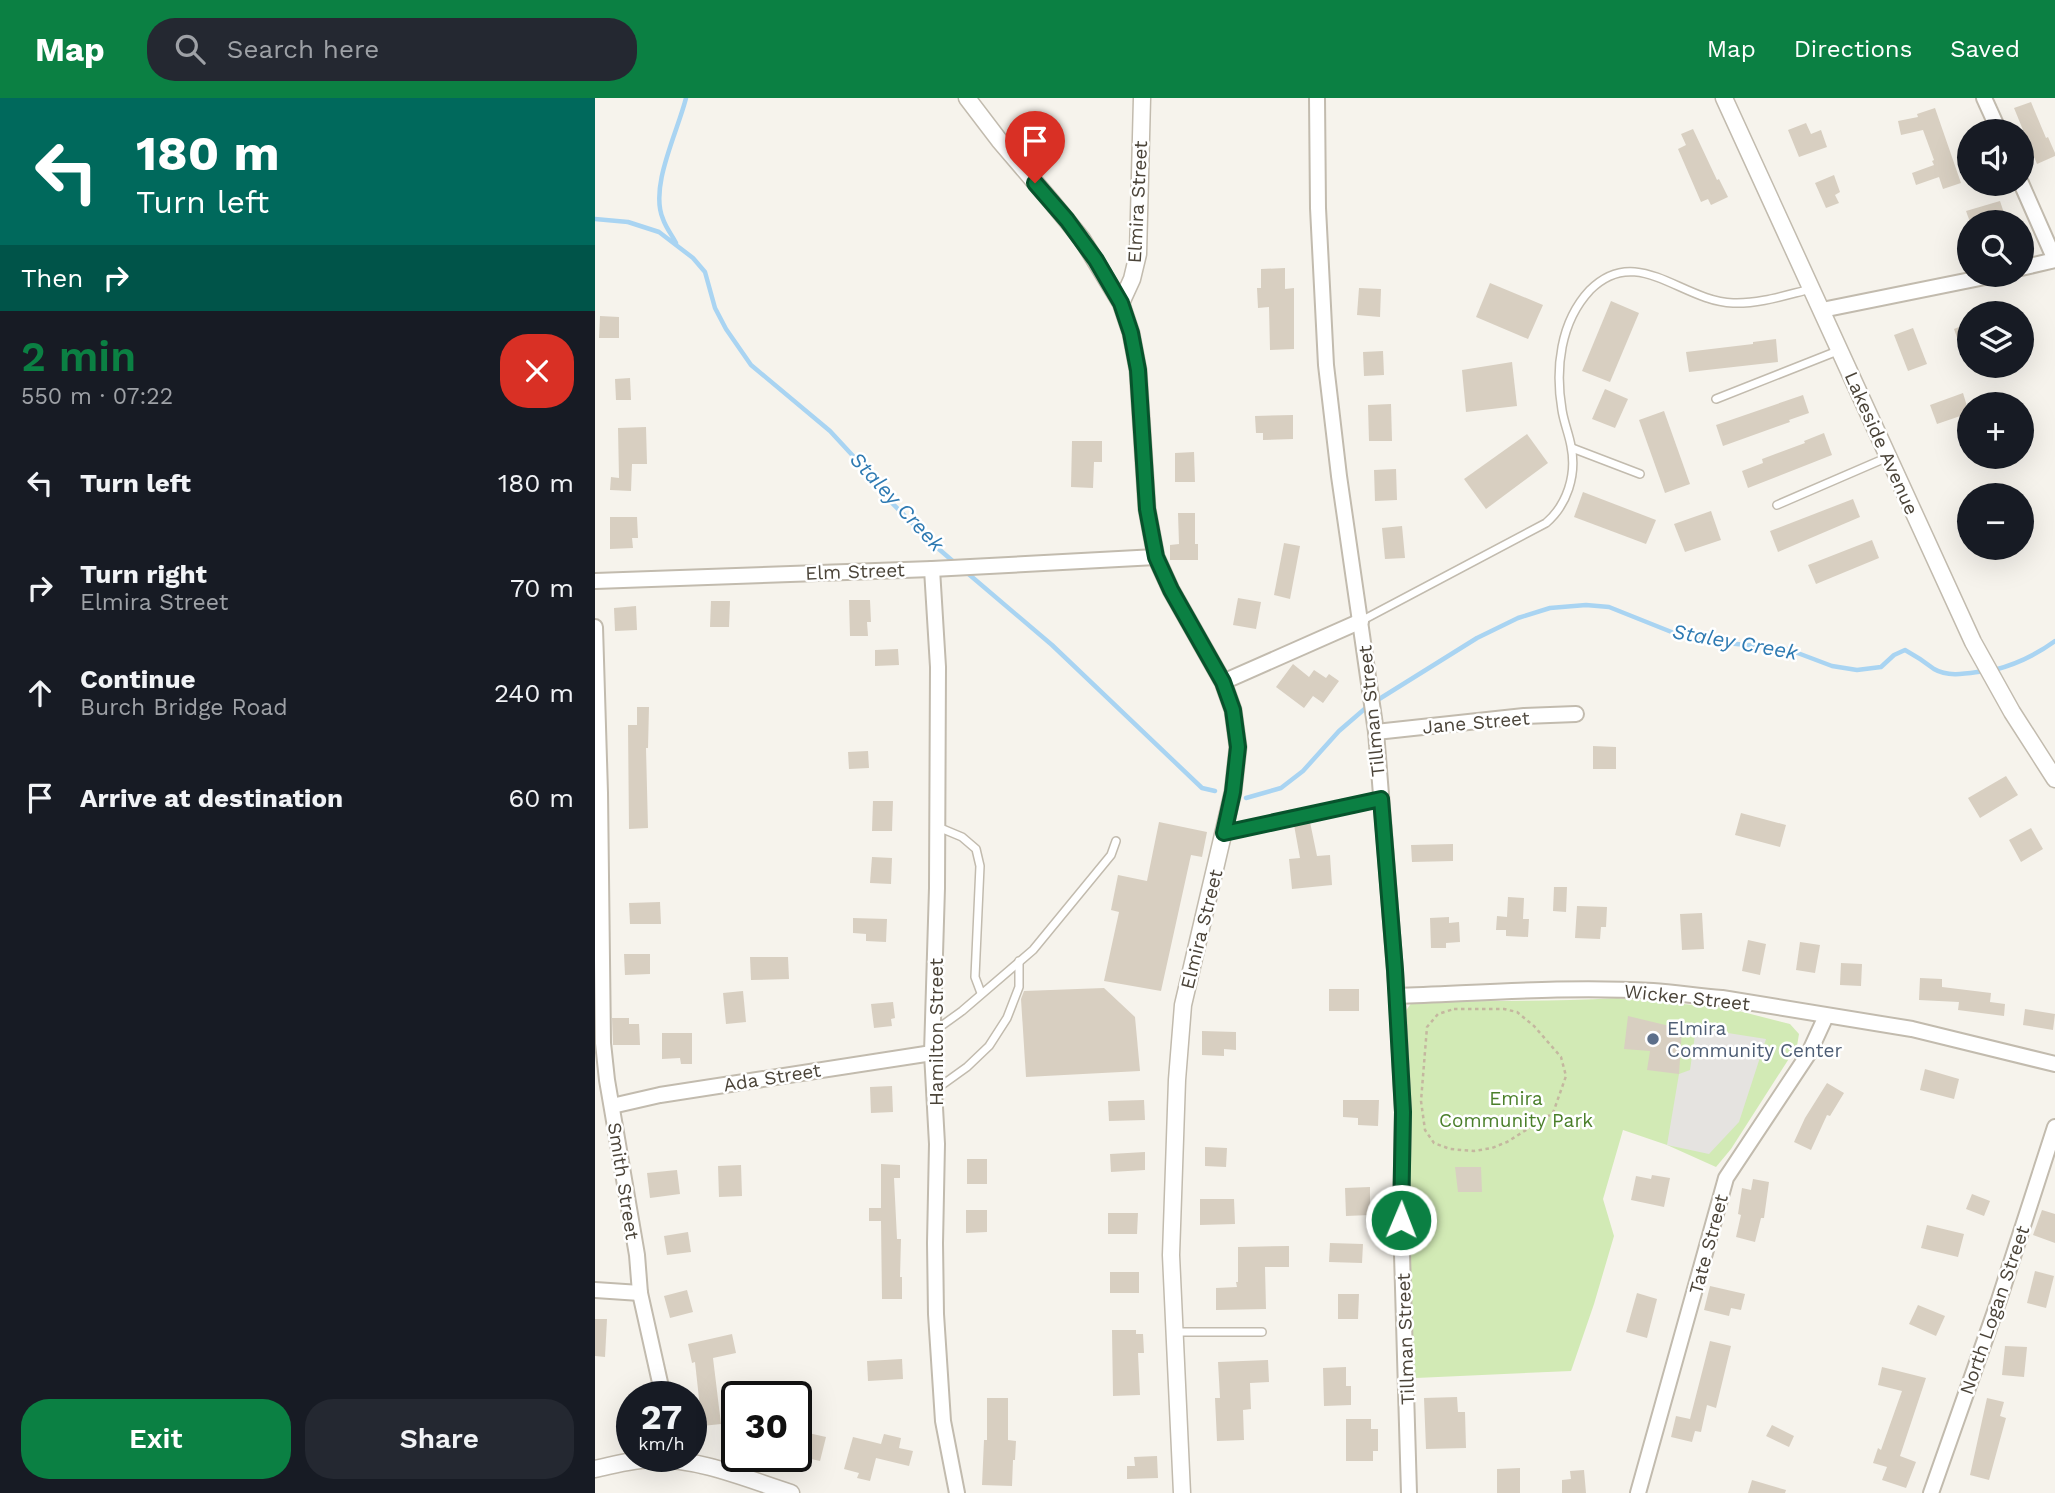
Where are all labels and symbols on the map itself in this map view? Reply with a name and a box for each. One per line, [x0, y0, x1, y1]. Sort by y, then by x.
pin [1005, 111, 1065, 183]
street label: Elmira Street [1123, 140, 1152, 264]
street label: Lakeside Avenue [1840, 368, 1923, 518]
water label: Staley Creek [845, 447, 950, 557]
street label: Elm Street [805, 558, 905, 585]
water label: Staley Creek [1670, 618, 1800, 665]
street label: Tillman Street [1353, 644, 1390, 778]
street label: Jane Street [1421, 706, 1531, 739]
street label: Elmira Street [1175, 867, 1227, 991]
street label: Hamilton Street [925, 958, 948, 1106]
street label: Wicker Street [1623, 979, 1751, 1016]
place label: Elmira Community Center [1667, 1017, 1843, 1062]
marker: Elmira Community Center [1645, 1031, 1661, 1047]
street label: Ada Street [722, 1058, 822, 1097]
park label: Emira Community Park [1439, 1087, 1593, 1132]
street label: Smith Street [603, 1121, 644, 1242]
position arrow [1364, 1183, 1438, 1257]
street label: Tate Street [1684, 1192, 1733, 1297]
street label: North Logan Street [1955, 1223, 2034, 1398]
street label: Tillman Street [1392, 1273, 1419, 1405]
speed limit sign: 30 [721, 1381, 812, 1472]

